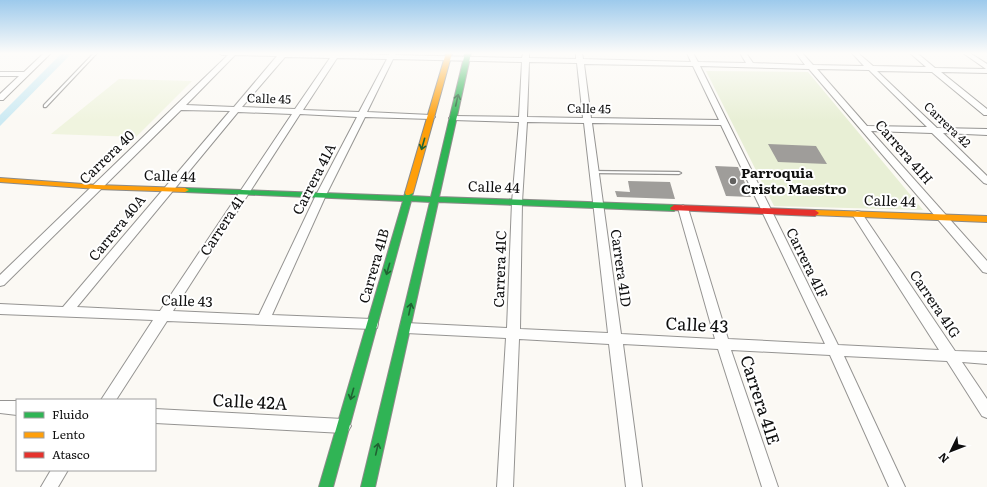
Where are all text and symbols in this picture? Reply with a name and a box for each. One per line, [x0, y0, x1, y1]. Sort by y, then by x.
street label: Calle 45 [247, 88, 291, 108]
one-way arrow [454, 94, 462, 107]
street label: Carrera 42 [920, 97, 975, 151]
street label: Calle 45 [567, 99, 611, 117]
street label: Carrera 41H [871, 115, 938, 188]
street label: Carrera 40 [74, 125, 138, 188]
one-way arrow [419, 137, 426, 150]
street label: Carrera 41A [287, 139, 340, 218]
place label: Parroquia Cristo Maestro [741, 162, 847, 198]
street label: Calle 44 [144, 164, 197, 186]
street label: Calle 44 [468, 175, 521, 197]
marker: Parroquia Cristo Maestro [728, 176, 738, 186]
street label: Carrera 40A [83, 189, 150, 265]
street label: Calle 44 [864, 189, 917, 211]
street label: Carrera 41 [194, 191, 248, 259]
street label: Carrera 41F [782, 224, 834, 302]
street label: Carrera 41B [353, 226, 393, 305]
street label: Carrera 41D [607, 228, 637, 308]
street label: Carrera 41C [488, 230, 510, 308]
one-way arrow [383, 262, 391, 275]
street label: Carrera 41G [906, 265, 966, 342]
street label: Calle 43 [161, 289, 213, 311]
one-way arrow [407, 303, 415, 316]
street label: Calle 43 [665, 309, 729, 338]
street label: Carrera 41E [735, 351, 788, 448]
street label: Calle 42A [212, 386, 289, 415]
one-way arrow [348, 387, 355, 400]
legend [16, 399, 156, 471]
text: Fluido [52, 405, 89, 423]
text: Lento [52, 425, 85, 443]
north arrow [931, 431, 971, 471]
one-way arrow [374, 443, 382, 456]
text: Atasco [52, 445, 90, 463]
text: N [934, 450, 952, 467]

